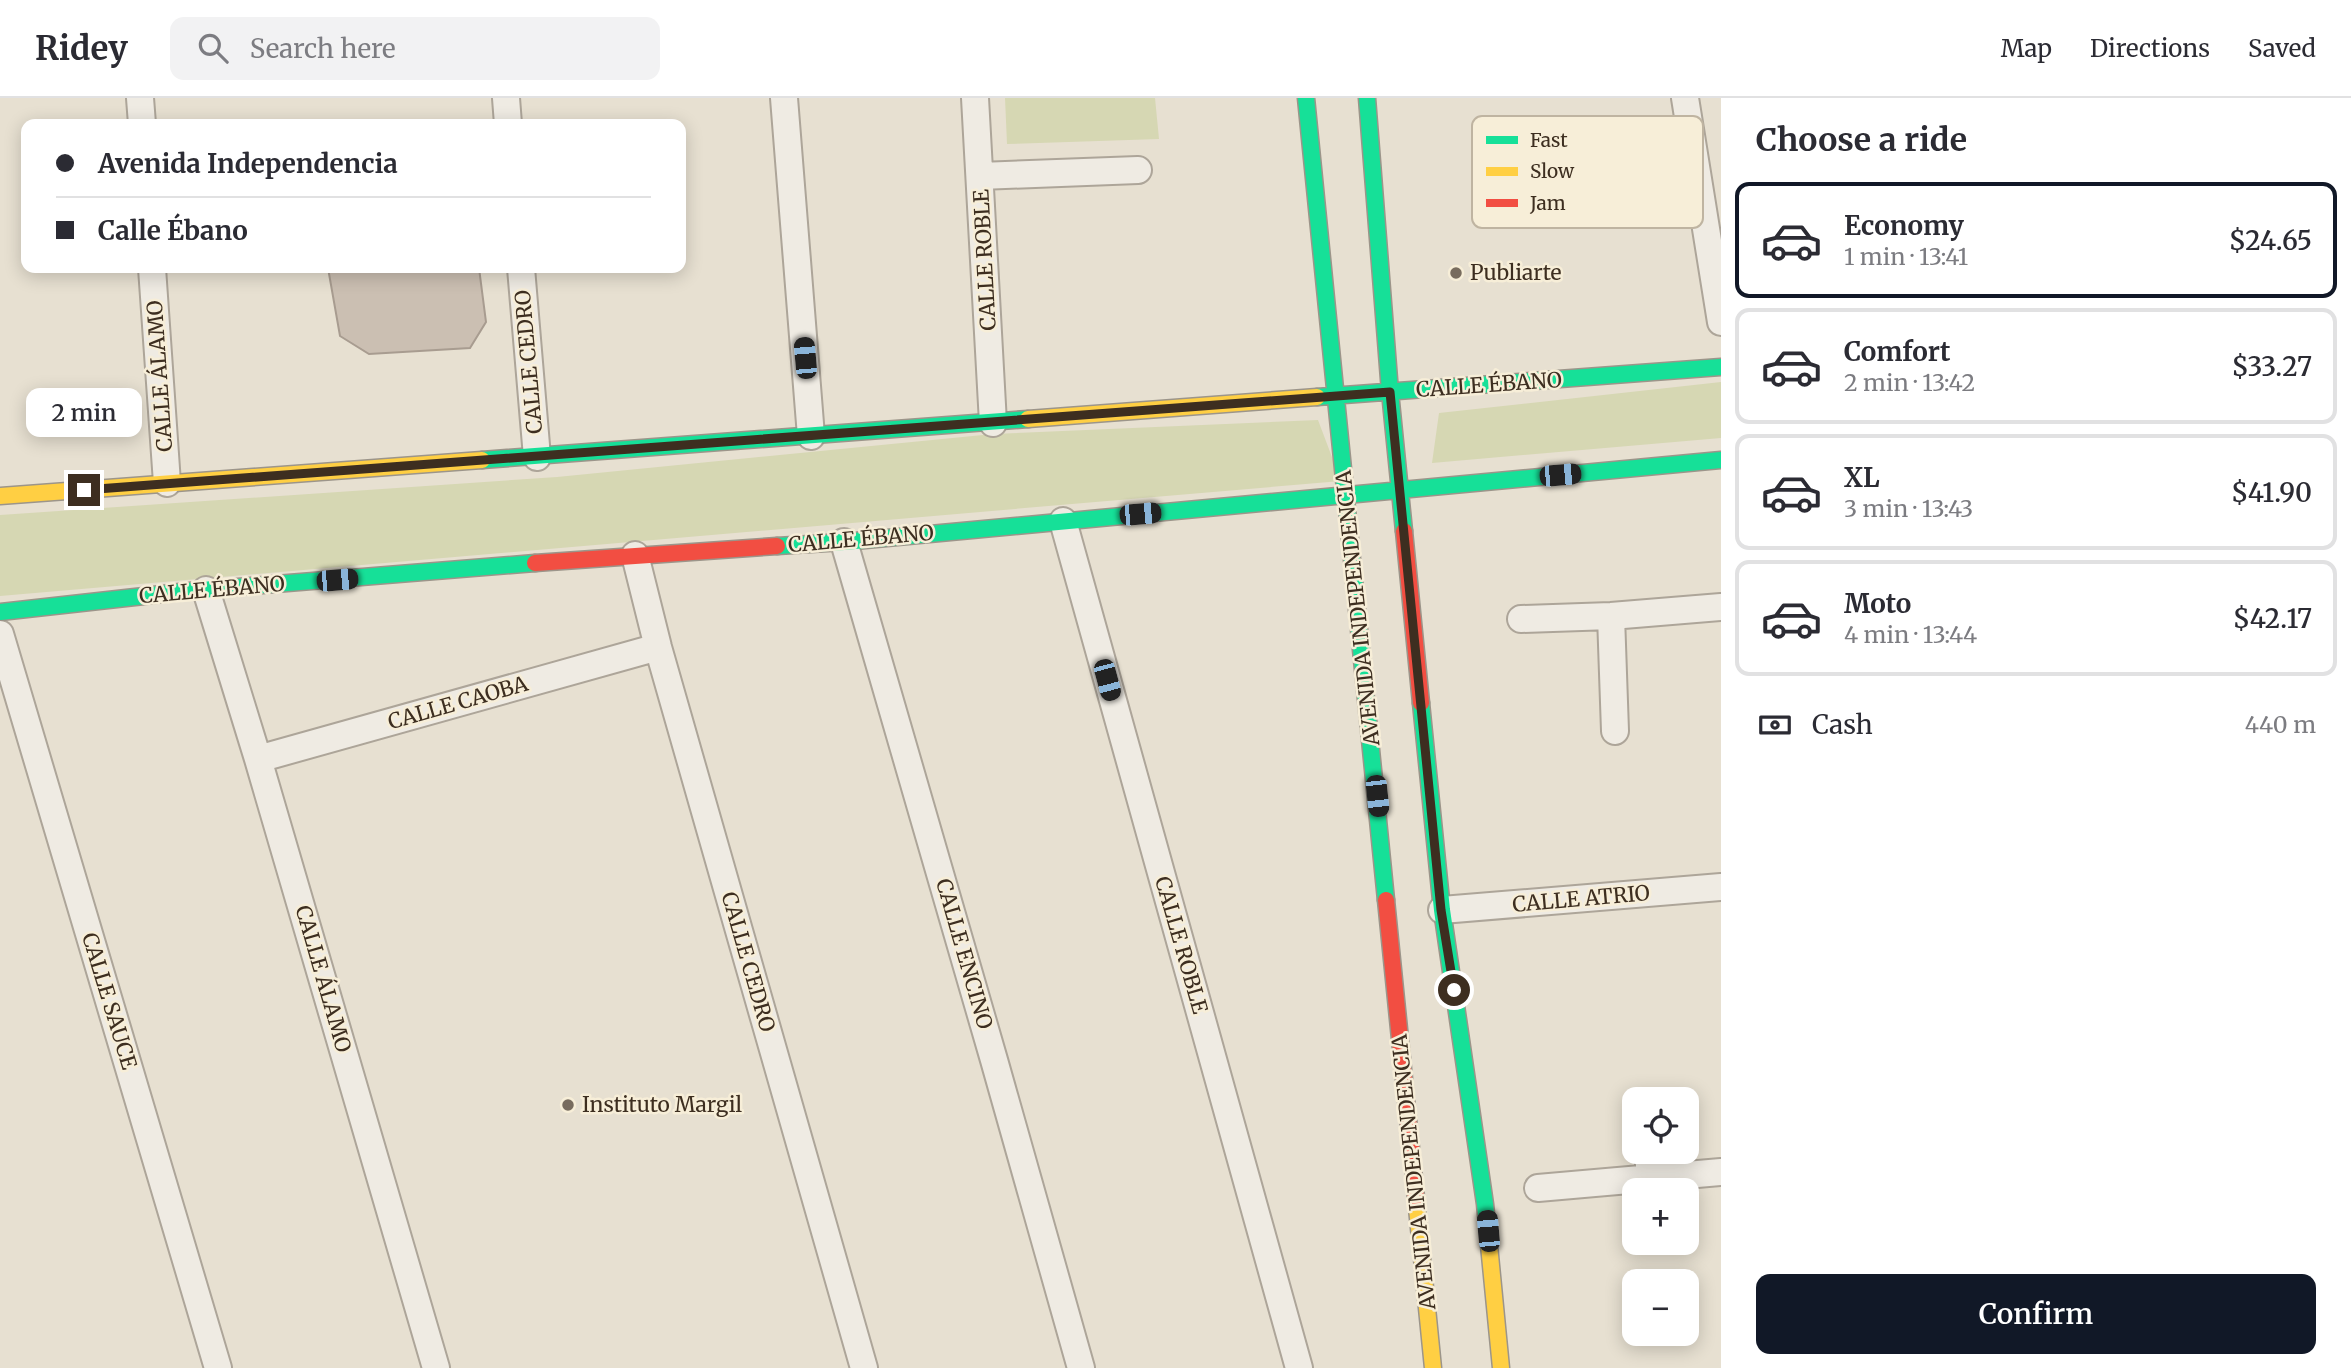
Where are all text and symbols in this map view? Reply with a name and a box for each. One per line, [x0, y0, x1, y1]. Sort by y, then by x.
search box [170, 17, 660, 80]
text: Ridey [35, 28, 128, 69]
icon: search [194, 29, 232, 67]
text: Search here [250, 32, 396, 65]
text: Map [2001, 33, 2052, 64]
text: Directions [2090, 33, 2210, 64]
text: Saved [2248, 33, 2316, 64]
legend [1472, 116, 1703, 228]
text: Choose a ride [1756, 120, 1967, 160]
text: Fast [1530, 128, 1568, 152]
text: Avenida Independencia [98, 147, 398, 180]
text: Slow [1530, 159, 1575, 183]
street label: CALLE ROBLE [967, 188, 1002, 331]
text: Jam [1529, 191, 1566, 215]
icon: car [1760, 209, 1823, 272]
text: Economy [1844, 209, 1964, 242]
text: Calle Ébano [98, 214, 248, 247]
text: $24.65 [2229, 224, 2312, 257]
text: 1 min · 13:41 [1844, 242, 1968, 271]
place label: Publiarte [1470, 259, 1562, 286]
marker: Publiarte [1448, 265, 1464, 281]
street label: CALLE CEDRO [509, 289, 548, 435]
street label: CALLE ÁLAMO [140, 299, 178, 453]
icon: car [1760, 335, 1823, 398]
text: Comfort [1844, 335, 1950, 368]
car [793, 336, 818, 380]
text: $33.27 [2231, 350, 2312, 383]
street label: CALLE ÉBANO [1415, 365, 1563, 403]
text: 2 min · 13:42 [1844, 368, 1975, 397]
callout: 2 min [26, 388, 142, 438]
text: 2 min [52, 398, 116, 427]
icon: car [1760, 461, 1823, 524]
text: XL [1844, 461, 1880, 494]
car [1539, 463, 1582, 487]
street label: AVENIDA INDEPENDENCIA [1330, 469, 1386, 748]
route end [68, 474, 100, 506]
text: $41.90 [2231, 476, 2312, 509]
text: 3 min · 13:43 [1844, 494, 1973, 523]
car [1119, 502, 1162, 526]
street label: CALLE ÉBANO [787, 518, 935, 558]
car [316, 568, 359, 592]
street label: CALLE ÉBANO [138, 569, 286, 609]
icon: car [1760, 587, 1823, 650]
text: Moto [1844, 587, 1911, 620]
text: $42.17 [2233, 602, 2312, 635]
text: 4 min · 13:44 [1844, 620, 1977, 649]
car [1092, 657, 1123, 703]
street label: CALLE CAOBA [385, 670, 531, 735]
icon: cash [1756, 706, 1794, 744]
text: Cash [1812, 708, 1873, 741]
text: 440 m [2245, 710, 2316, 739]
car [1365, 774, 1390, 818]
street label: CALLE ROBLE [1149, 873, 1214, 1017]
street label: CALLE ENCINO [930, 876, 999, 1032]
street label: CALLE ATRIO [1511, 879, 1651, 918]
street label: CALLE CEDRO [716, 889, 781, 1035]
street label: CALLE ÁLAMO [290, 902, 358, 1056]
street label: CALLE SAUCE [76, 929, 143, 1073]
route start [1438, 974, 1470, 1006]
street label: AVENIDA INDEPENDENCIA [1386, 1033, 1442, 1312]
map controls [1622, 1087, 1699, 1346]
button: locate [1622, 1087, 1699, 1164]
place label: Instituto Margil [582, 1091, 743, 1118]
marker: Instituto Margil [560, 1097, 576, 1113]
button: + [1622, 1178, 1699, 1255]
car [1476, 1209, 1501, 1253]
button: − [1622, 1269, 1699, 1346]
button: Confirm [1756, 1274, 2316, 1354]

